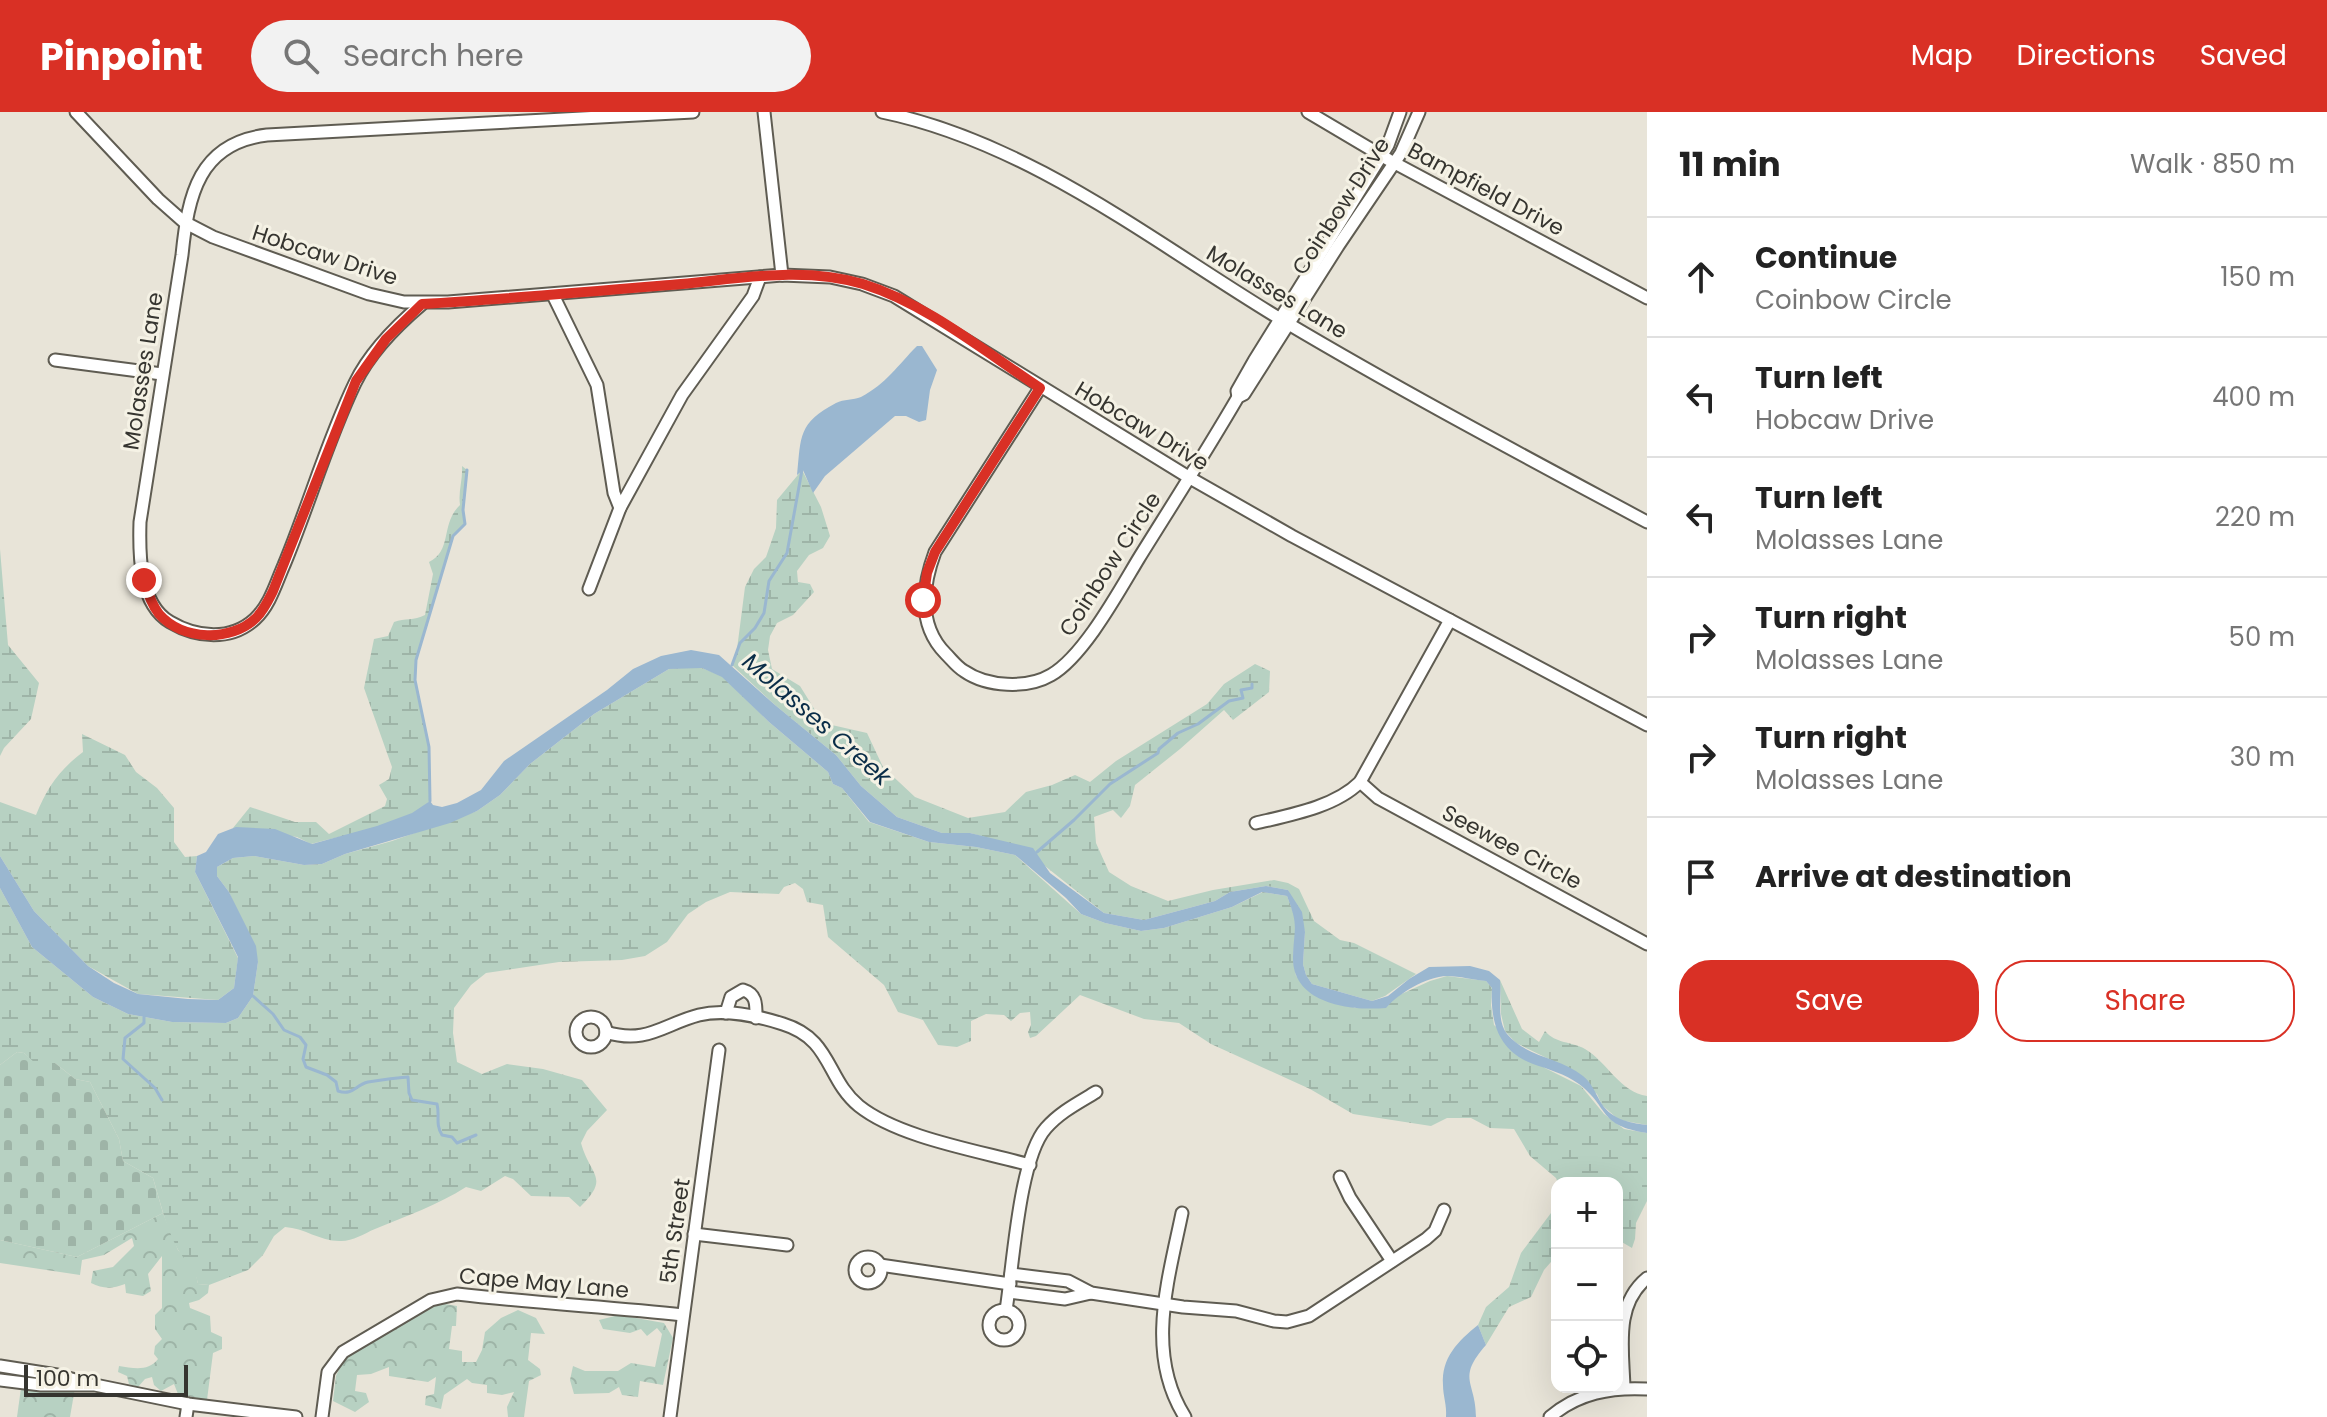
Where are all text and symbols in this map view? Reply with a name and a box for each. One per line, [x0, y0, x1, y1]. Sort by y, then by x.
search box [251, 20, 811, 92]
text: Pinpoint [40, 30, 203, 83]
icon: search [279, 34, 323, 78]
text: Search here [343, 34, 524, 77]
text: Map [1911, 36, 1973, 75]
text: Directions [2017, 36, 2156, 75]
text: Saved [2200, 36, 2287, 75]
street label: Coinbow Drive [1285, 131, 1397, 281]
street label: Bampfield Drive [1402, 135, 1570, 243]
text: 11 min [1679, 140, 1781, 188]
text: Walk · 850 m [2130, 146, 2295, 182]
street label: Hobcaw Drive [248, 217, 402, 293]
text: Continue [1755, 236, 1897, 279]
street label: Molasses Lane [1201, 238, 1353, 346]
icon: ahead [1679, 255, 1723, 299]
text: 150 m [2220, 259, 2295, 295]
text: Coinbow Circle [1755, 282, 1952, 318]
street label: Molasses Lane [115, 290, 171, 452]
text: Turn left [1755, 356, 1883, 399]
street label: Hobcaw Drive [1069, 374, 1215, 478]
icon: left [1679, 375, 1723, 419]
text: 400 m [2212, 379, 2295, 415]
text: Hobcaw Drive [1755, 402, 1934, 438]
text: Turn left [1755, 476, 1883, 519]
street label: Coinbow Circle [1052, 486, 1168, 642]
icon: left [1679, 495, 1723, 539]
text: 220 m [2215, 499, 2295, 535]
text: Molasses Lane [1755, 522, 1943, 558]
route end [126, 562, 162, 598]
route start [905, 582, 941, 618]
text: Turn right [1755, 596, 1907, 639]
icon: right [1679, 615, 1723, 659]
text: 50 m [2229, 619, 2295, 655]
text: Molasses Lane [1755, 642, 1943, 678]
water label: Molasses Creek [735, 645, 900, 794]
text: Turn right [1755, 716, 1907, 759]
icon: right [1679, 735, 1723, 779]
text: 30 m [2230, 739, 2295, 775]
text: Molasses Lane [1755, 762, 1943, 798]
street label: Seewee Circle [1437, 797, 1587, 897]
icon: arrive [1679, 855, 1723, 899]
text: Arrive at destination [1755, 855, 2072, 898]
button: Save [1679, 960, 1979, 1042]
button: Share [1995, 960, 2295, 1042]
street label: 5th Street [652, 1176, 698, 1286]
map controls [1551, 1177, 1623, 1393]
button: + [1551, 1177, 1623, 1249]
button: − [1551, 1249, 1623, 1321]
street label: Cape May Lane [458, 1260, 630, 1306]
button: locate [1551, 1321, 1623, 1393]
scale bar [24, 1361, 188, 1397]
text: 100 m [36, 1363, 99, 1394]

